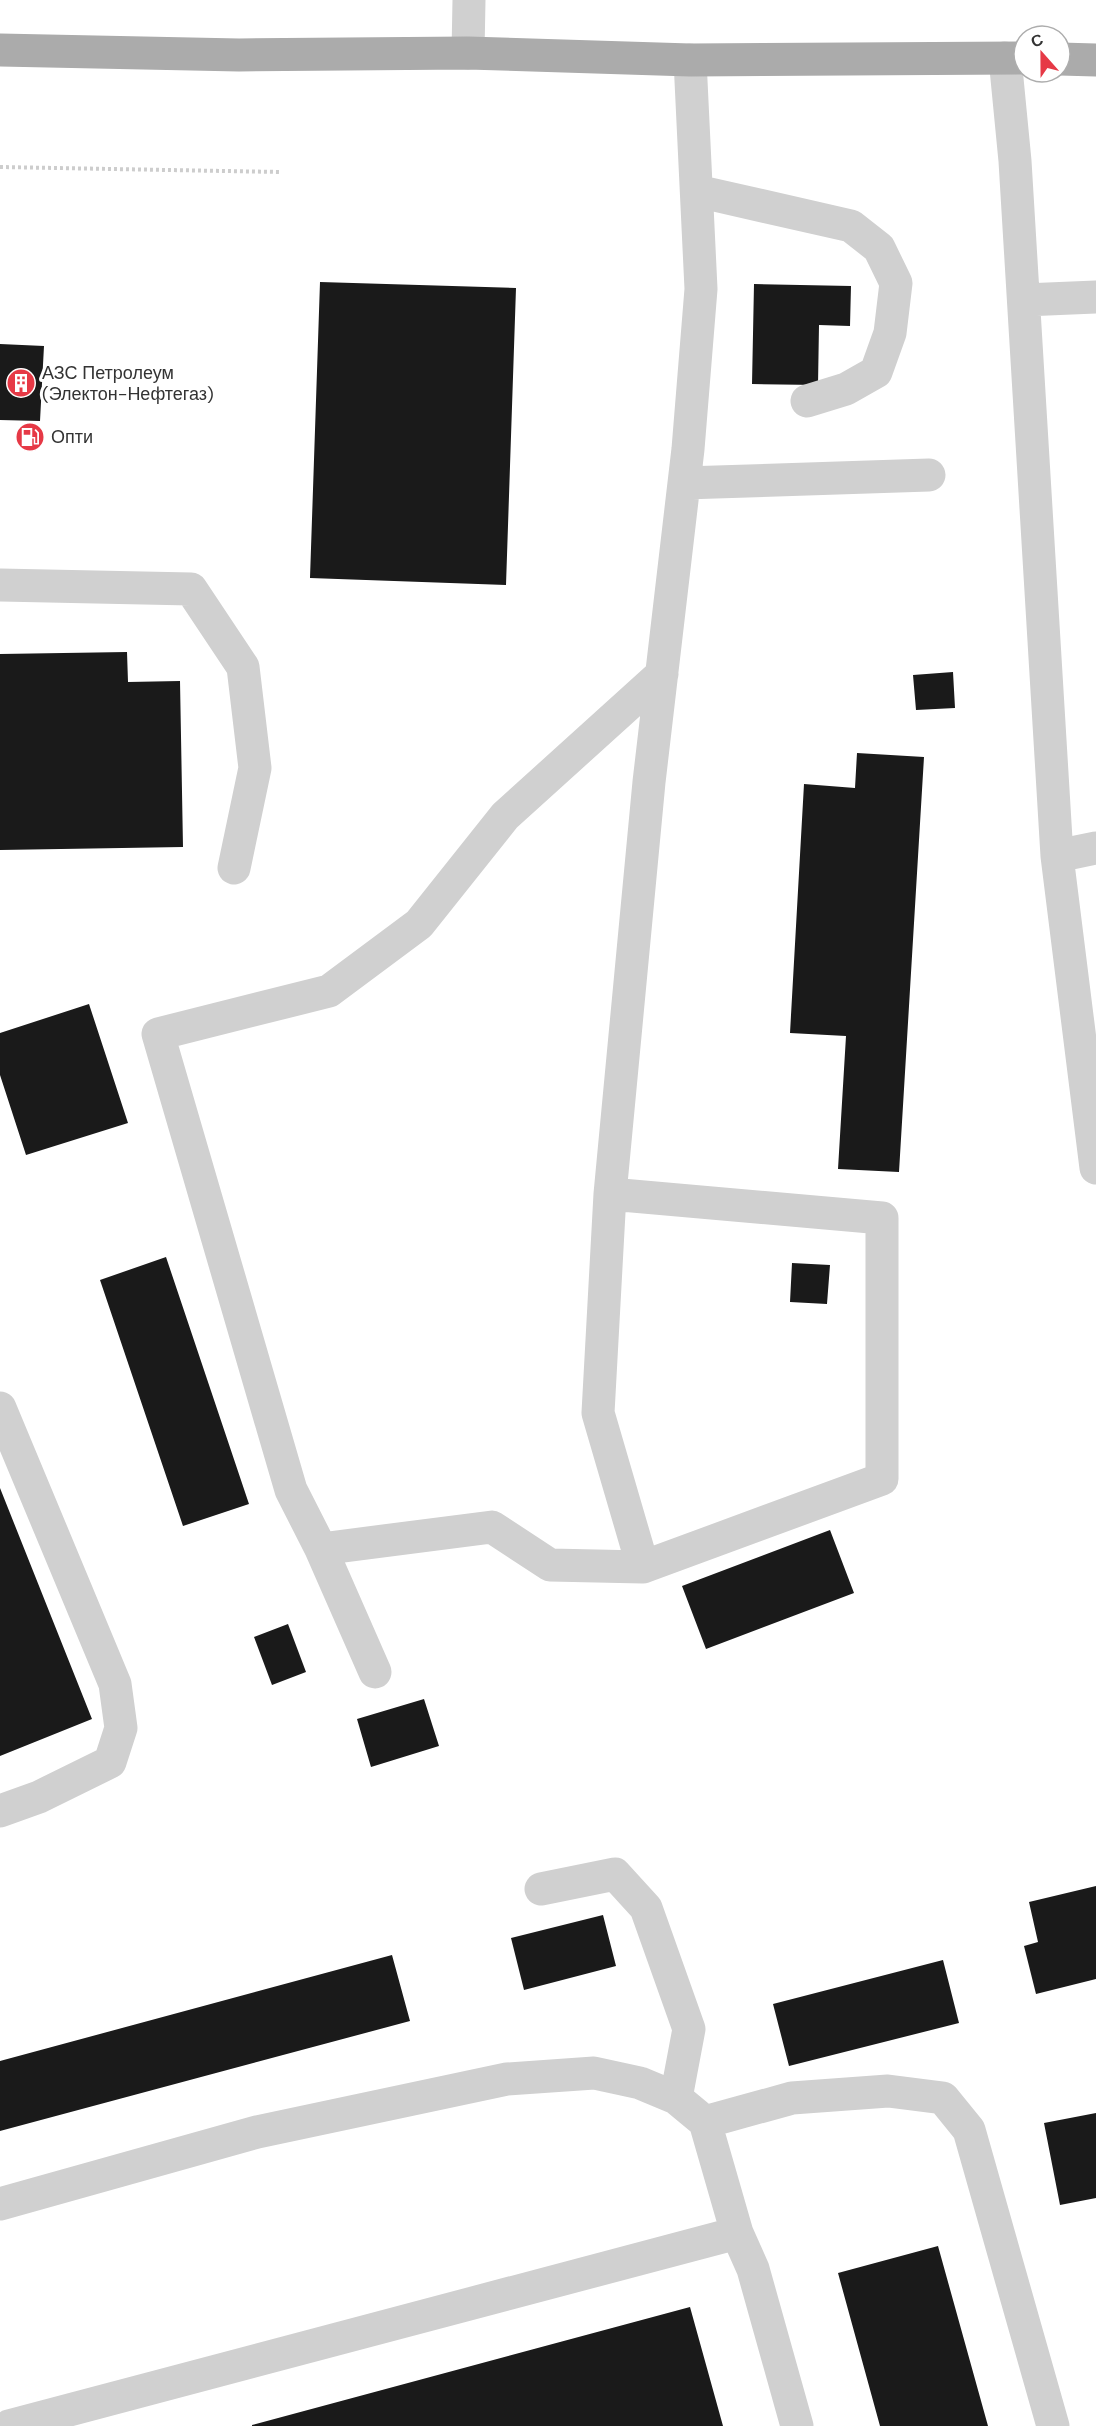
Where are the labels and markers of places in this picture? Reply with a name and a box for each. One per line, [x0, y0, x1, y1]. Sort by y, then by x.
place label: АЗС Петролеум (Электон-Нефтегаз) [42, 361, 214, 406]
building icon: АЗС Петролеум (Электон-Нефтегаз) [5, 367, 37, 399]
fuel station icon: Опти [14, 421, 46, 453]
place label: Опти [51, 425, 93, 449]

